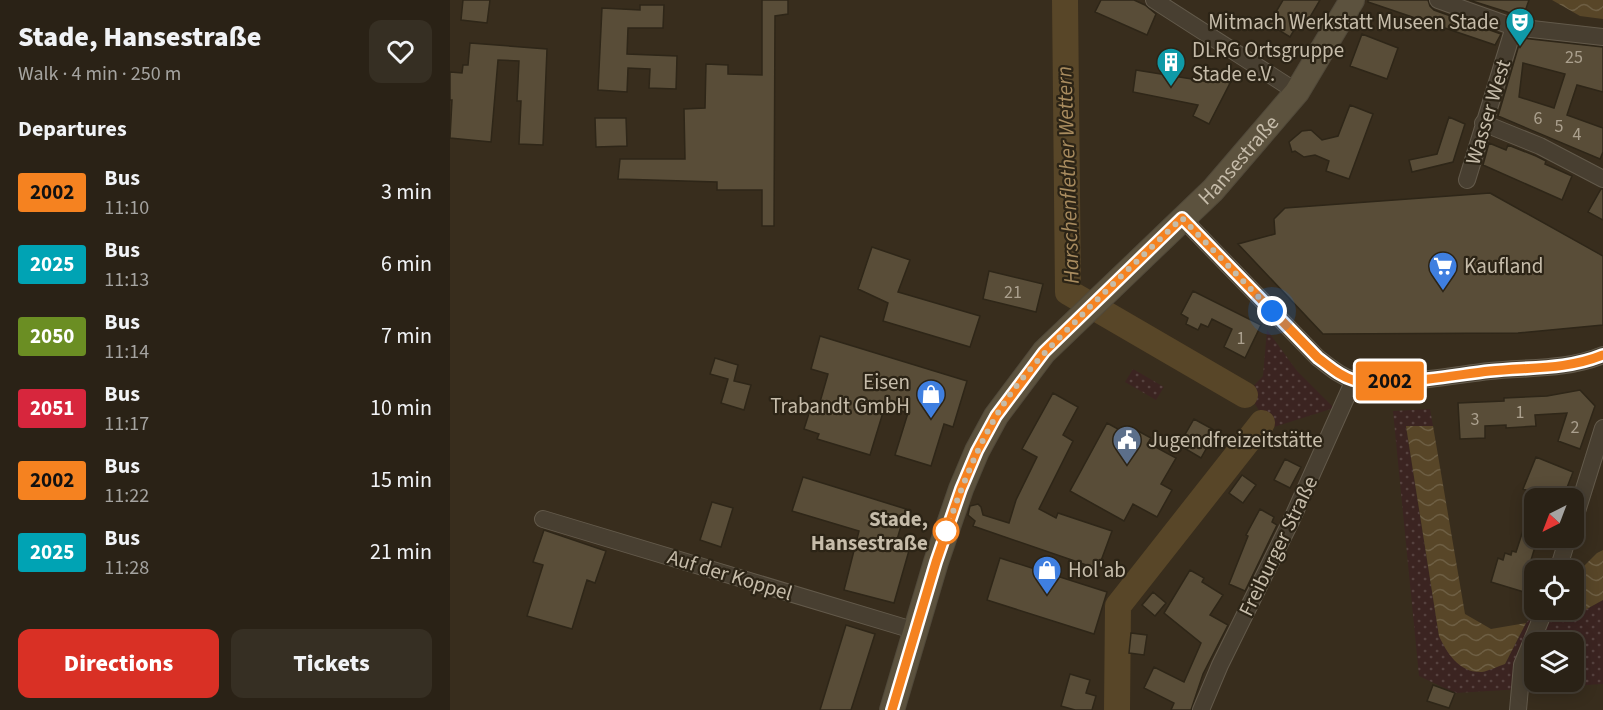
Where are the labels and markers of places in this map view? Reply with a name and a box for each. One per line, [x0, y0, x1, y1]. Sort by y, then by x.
theatre icon: Mitmach Werkstatt Museen Stade [1504, 6, 1536, 48]
place label: Mitmach Werkstatt Museen Stade [1208, 7, 1499, 37]
place label: DLRG Ortsgruppe Stade e.V. [1192, 35, 1344, 89]
building icon: DLRG Ortsgruppe Stade e.V. [1155, 46, 1187, 88]
supermarket icon: Kaufland [1427, 250, 1459, 292]
place label: Kaufland [1464, 251, 1543, 281]
place label: Eisen Trabandt GmbH [770, 367, 910, 421]
shop icon: Eisen Trabandt GmbH [915, 378, 947, 420]
public building icon: Jugendfreizeitstätte [1111, 424, 1143, 466]
place label: Jugendfreizeitstätte [1148, 425, 1323, 455]
place label: Stade, Hansestraße [811, 504, 928, 558]
marker: Stade, Hansestraße [933, 518, 959, 544]
shop icon: Hol'ab [1031, 554, 1063, 596]
place label: Hol'ab [1068, 555, 1126, 585]

